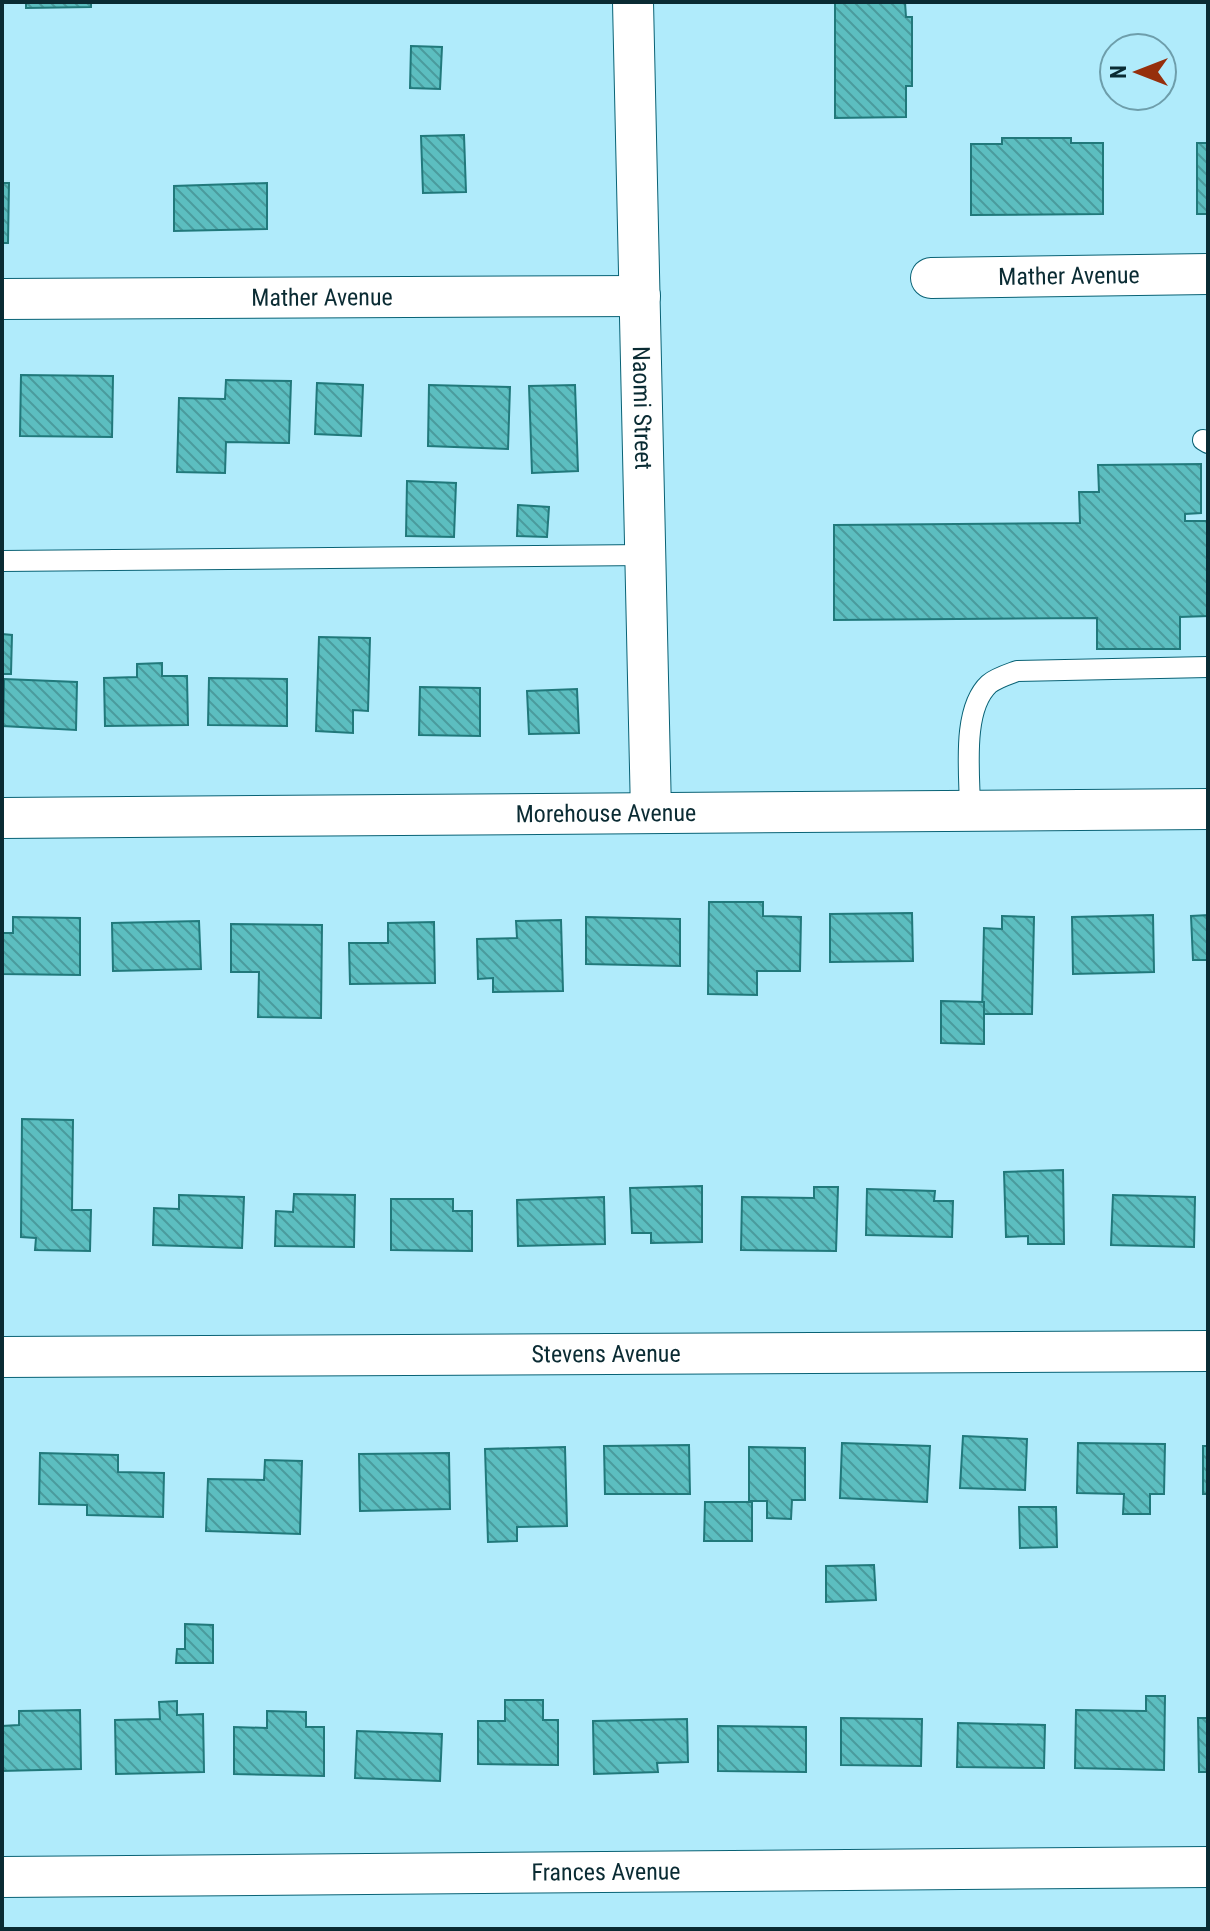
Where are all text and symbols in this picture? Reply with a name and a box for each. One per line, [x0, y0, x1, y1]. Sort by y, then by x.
north arrow [1098, 32, 1178, 112]
text: N [1106, 65, 1131, 79]
street label: Mather Avenue [998, 261, 1140, 291]
street label: Mather Avenue [251, 283, 393, 312]
street label: Naomi Street [627, 346, 657, 470]
street label: Morehouse Avenue [516, 799, 696, 828]
street label: Stevens Avenue [531, 1340, 681, 1368]
street label: Frances Avenue [531, 1857, 681, 1887]

